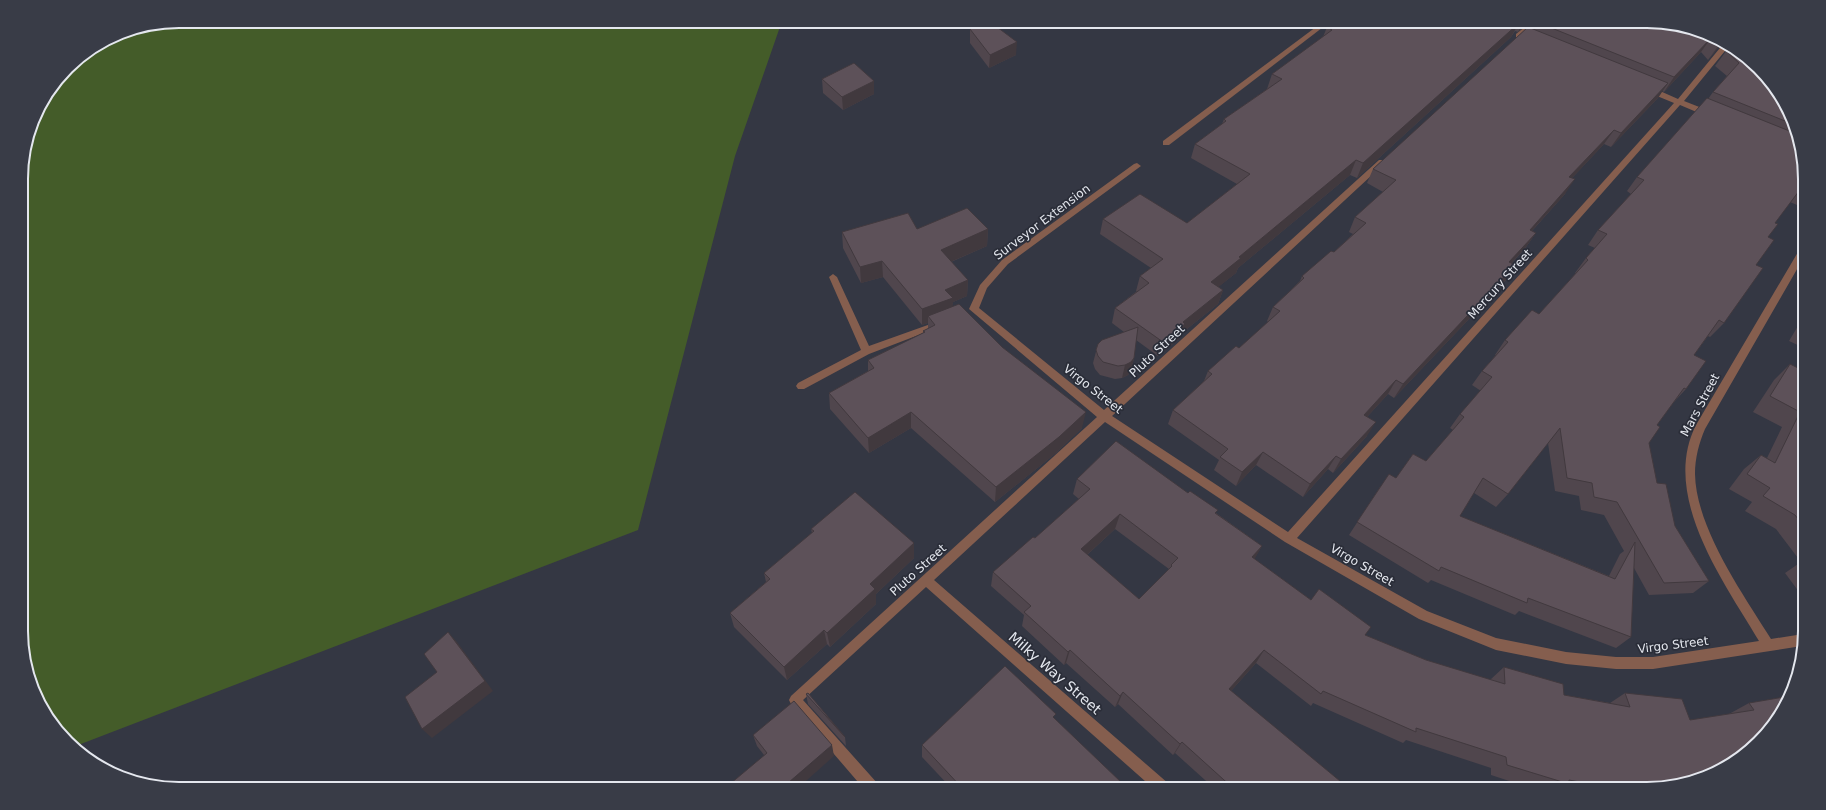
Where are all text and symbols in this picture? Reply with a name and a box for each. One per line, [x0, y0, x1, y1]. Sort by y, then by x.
street label: Surveyor Extension [991, 181, 1093, 263]
street label: Mercury Street [1465, 246, 1535, 322]
street label: Pluto Street [1126, 322, 1188, 380]
street label: Virgo Street [1061, 362, 1126, 417]
street label: Mars Street [1678, 371, 1723, 439]
street label: Pluto Street [887, 541, 949, 599]
street label: Virgo Street [1328, 541, 1397, 589]
street label: Milky Way Street [1006, 629, 1105, 718]
street label: Virgo Street [1637, 634, 1709, 656]

